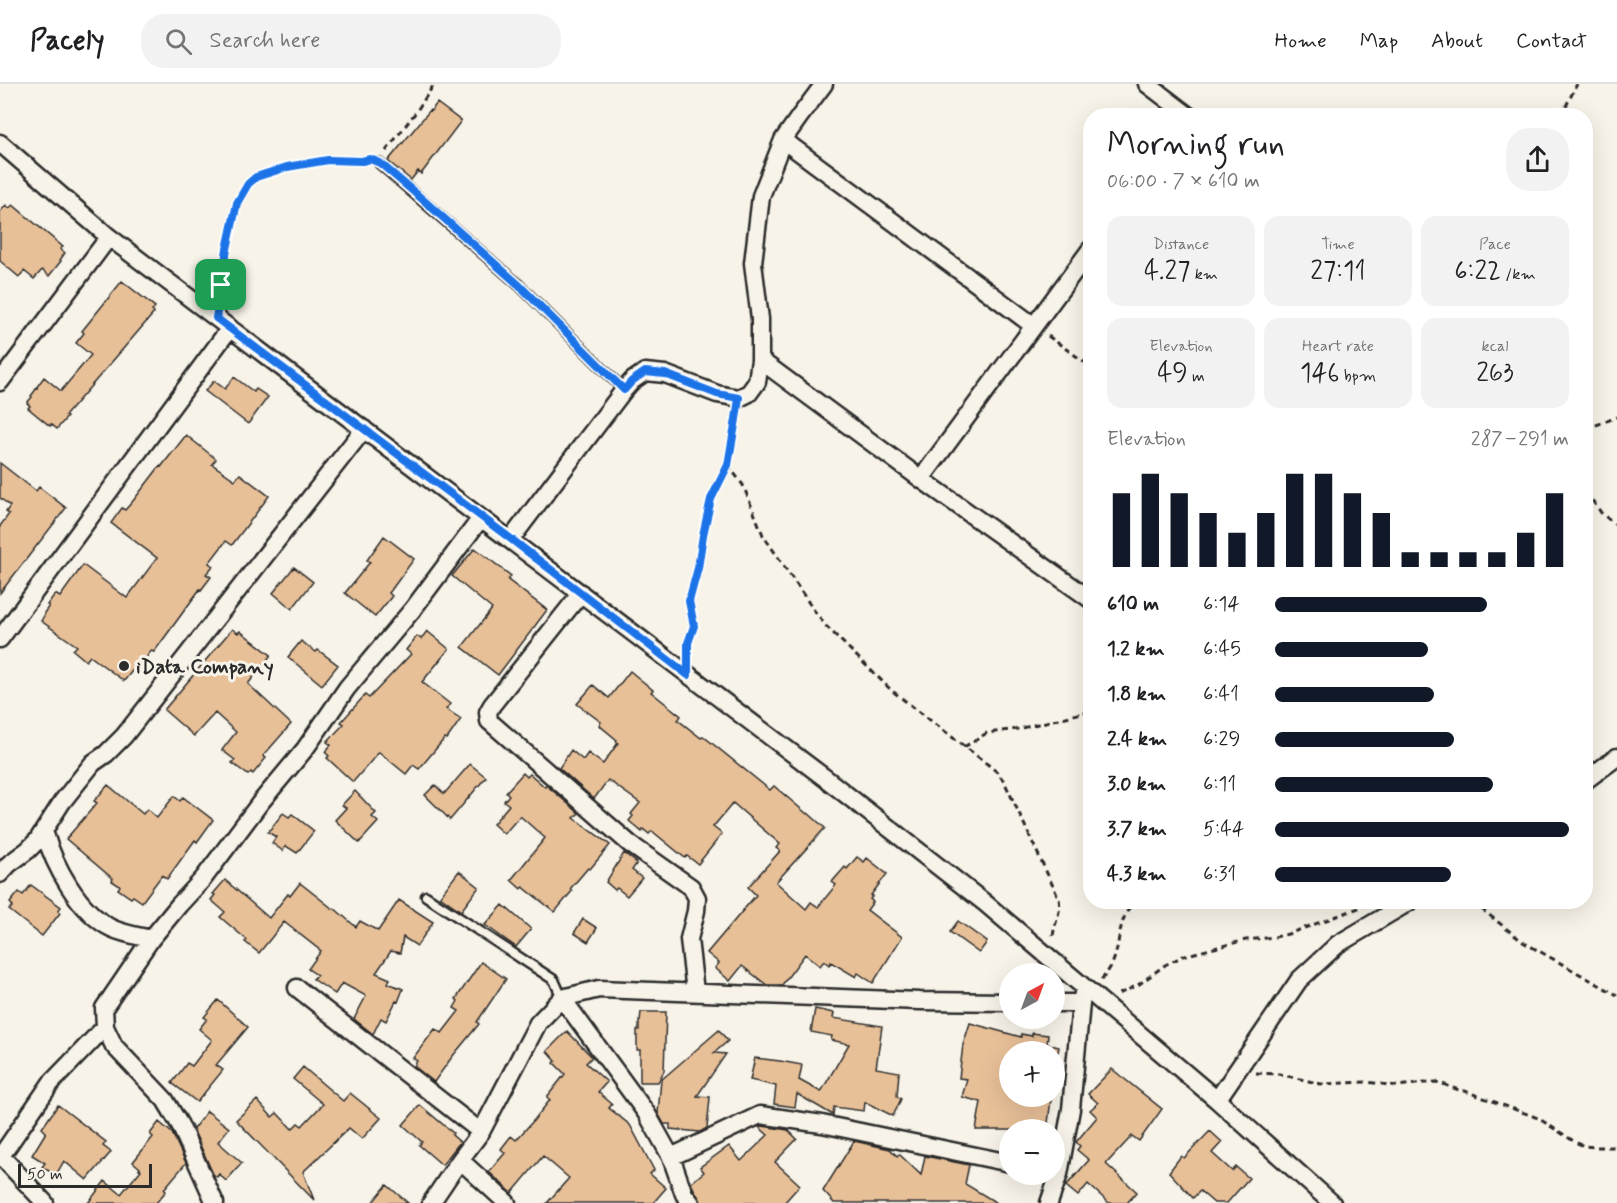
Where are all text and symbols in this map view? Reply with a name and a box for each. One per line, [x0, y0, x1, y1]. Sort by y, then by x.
search box [141, 14, 561, 68]
text: Pacely [30, 23, 105, 60]
icon: search [162, 25, 195, 58]
text: Search here [210, 27, 320, 55]
text: Home [1275, 27, 1327, 55]
text: Map [1360, 27, 1398, 55]
text: About [1431, 27, 1483, 55]
text: Contact [1516, 27, 1587, 55]
text: Morning run [1107, 123, 1285, 167]
button: share [1506, 128, 1569, 191]
text: 06:00 · 7 × 610 m [1107, 168, 1260, 195]
text: Distance [1153, 234, 1209, 255]
text: Time [1321, 234, 1355, 255]
text: Pace [1479, 234, 1511, 255]
text: 4.27 [1144, 255, 1190, 289]
text: 27:11 [1310, 255, 1366, 289]
text: 6:22 [1454, 255, 1501, 289]
pin [195, 259, 246, 310]
text: km [1190, 264, 1218, 285]
text: /km [1501, 264, 1536, 285]
icon: arrive [204, 268, 237, 301]
text: Elevation [1150, 336, 1213, 357]
text: Heart rate [1302, 336, 1374, 357]
text: kcal [1482, 336, 1508, 357]
text: 49 [1157, 357, 1188, 391]
text: 146 [1300, 357, 1340, 391]
text: 263 [1476, 357, 1514, 391]
text: m [1188, 366, 1205, 387]
text: bpm [1340, 366, 1376, 387]
text: Elevation [1107, 426, 1186, 453]
text: 287–291 m [1471, 426, 1569, 453]
text: 610 m [1107, 591, 1159, 618]
text: 6:14 [1203, 591, 1240, 618]
text: 1.2 km [1107, 636, 1164, 663]
text: 6:45 [1203, 636, 1241, 663]
place label: iData Company [136, 653, 274, 681]
marker: iData Company [117, 659, 131, 673]
text: 1.8 km [1107, 681, 1166, 708]
text: 6:41 [1203, 681, 1239, 708]
text: 2.4 km [1107, 726, 1167, 753]
text: 6:29 [1203, 726, 1240, 753]
text: 3.0 km [1107, 771, 1166, 798]
text: 6:11 [1203, 771, 1236, 798]
text: 3.7 km [1107, 816, 1167, 843]
text: 5:44 [1203, 816, 1244, 843]
text: 4.3 km [1107, 861, 1166, 888]
text: 6:31 [1203, 861, 1236, 888]
north arrow [999, 963, 1065, 1029]
map controls [999, 963, 1065, 1185]
button: + [999, 1041, 1065, 1107]
button: − [999, 1119, 1065, 1185]
scale bar [18, 1161, 152, 1188]
text: 50 m [27, 1164, 63, 1185]

